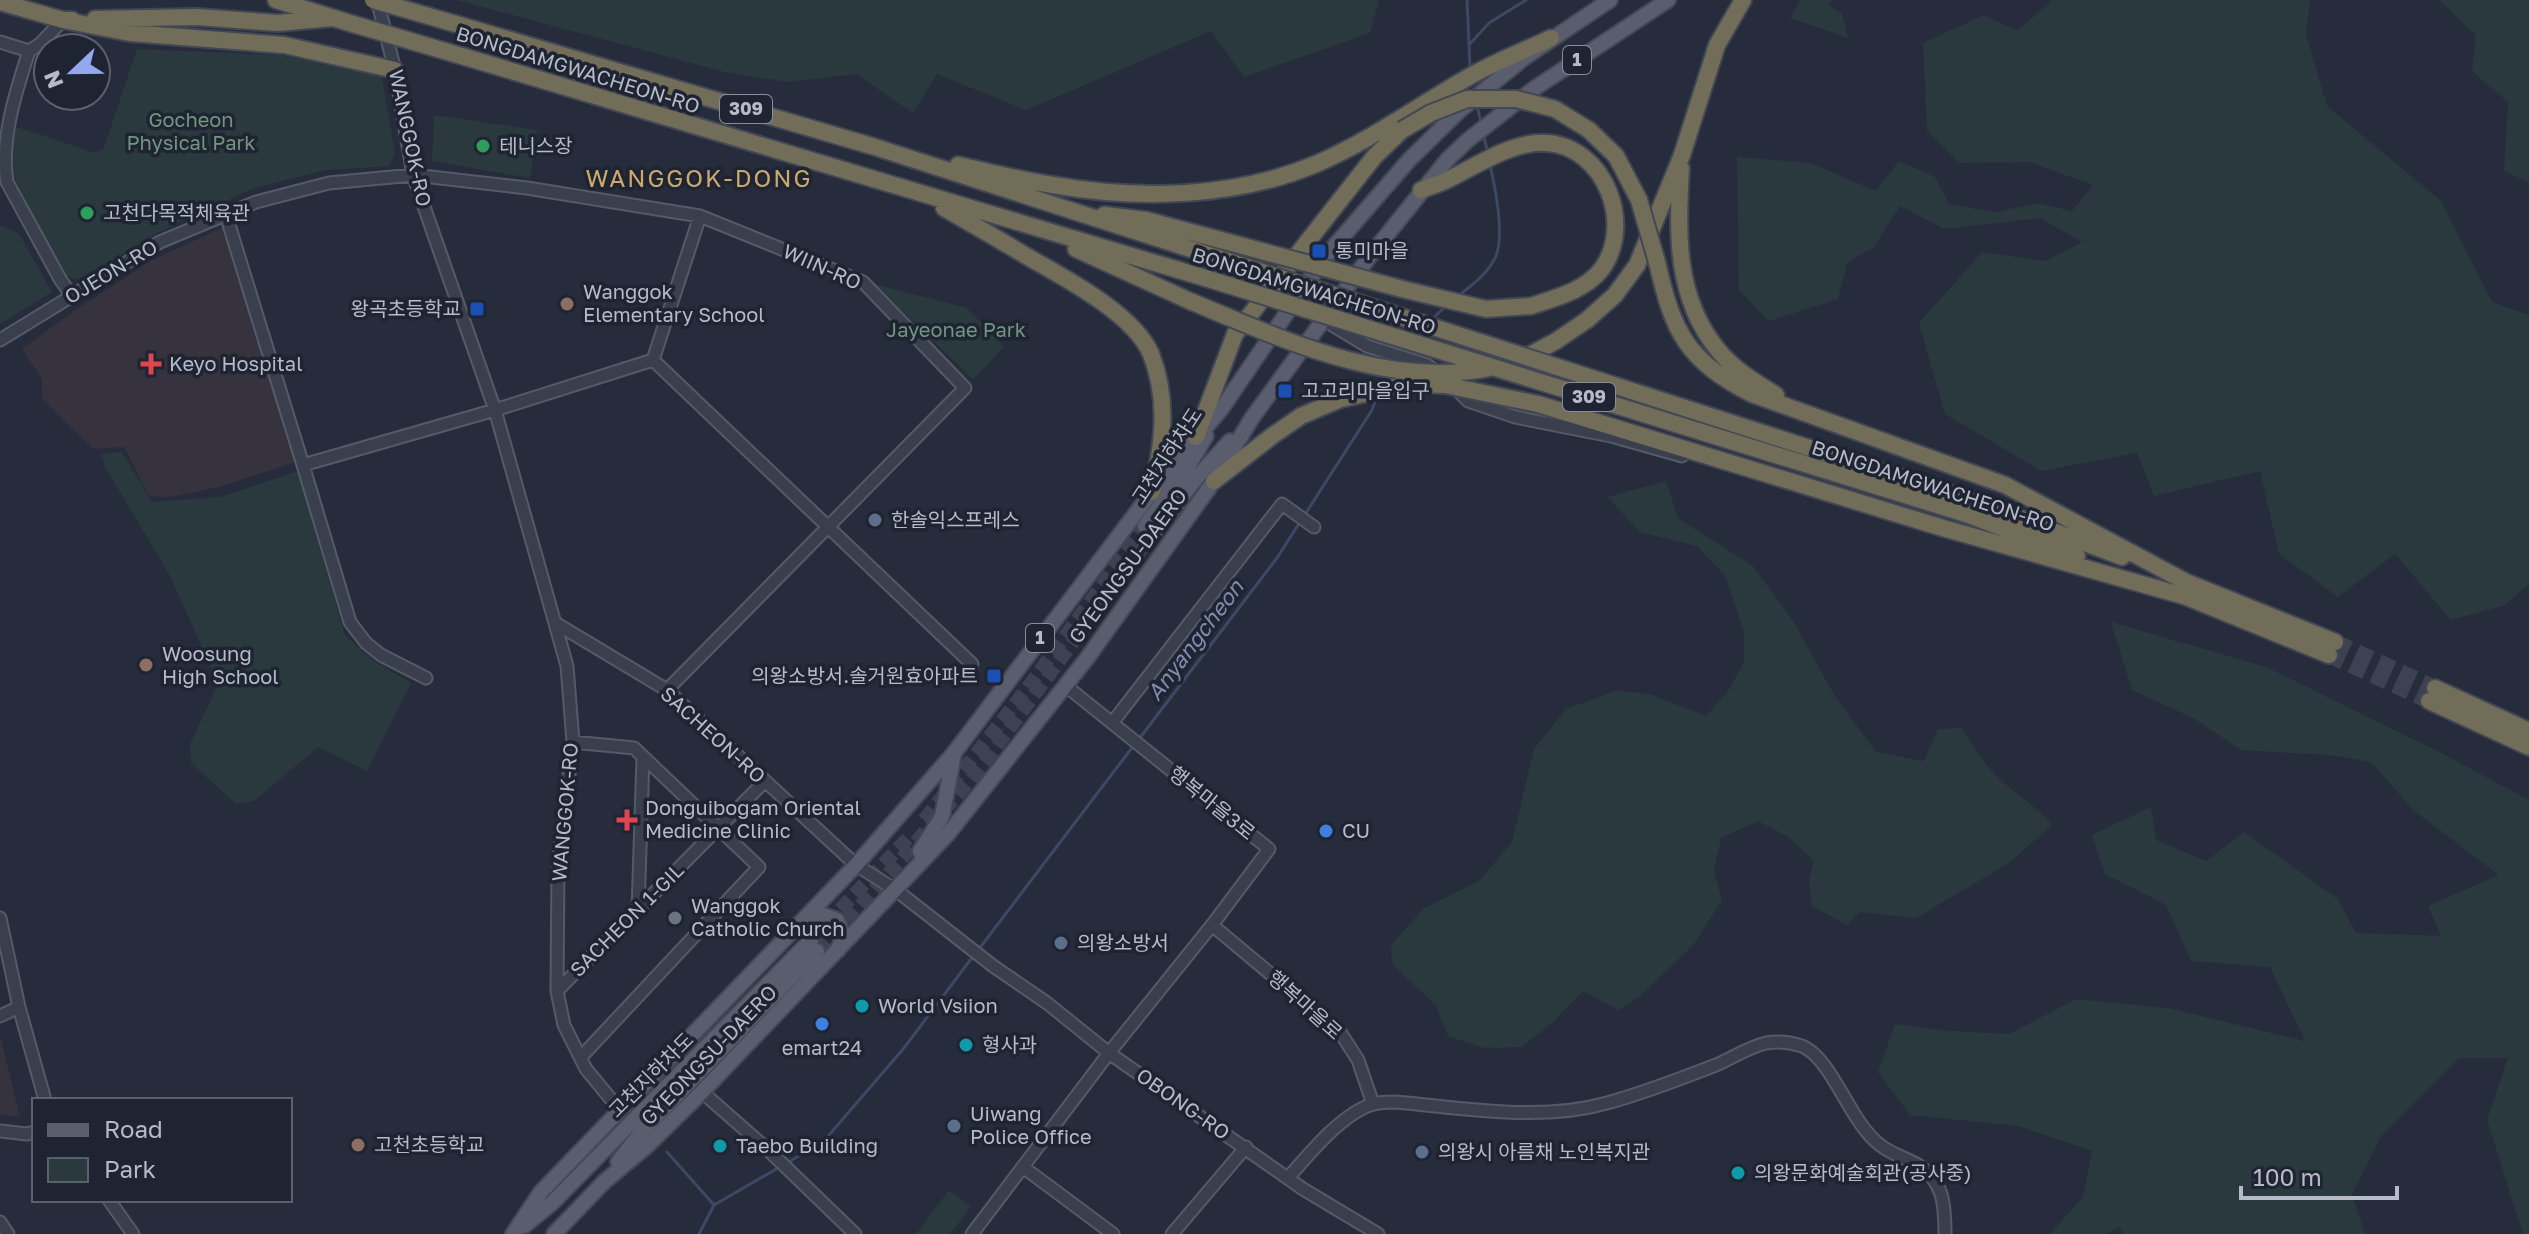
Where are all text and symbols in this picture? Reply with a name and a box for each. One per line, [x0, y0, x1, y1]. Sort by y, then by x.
street label: BONGDAMGWACHEON-RO [454, 21, 703, 118]
north arrow [32, 32, 112, 112]
road number: 1 [1563, 46, 1591, 74]
text: N [37, 67, 69, 92]
street label: WANGGOK-RO [385, 67, 437, 208]
road number: 309 [720, 95, 772, 123]
park label: Gocheon Physical Park [126, 107, 256, 154]
place label: 테니스장 [499, 133, 573, 157]
marker: 테니스장 [474, 137, 492, 155]
district label: WANGGOK-DONG [586, 163, 812, 192]
place label: 고천다목적체육관 [103, 200, 250, 224]
marker: 고천다목적체육관 [78, 204, 96, 222]
street label: OJEON-RO [60, 234, 161, 308]
street label: WIIN-RO [780, 238, 865, 294]
place label: 통미마을 [1335, 238, 1409, 262]
street label: BONGDAMGWACHEON-RO [1190, 242, 1439, 339]
marker: 통미마을 [1310, 242, 1328, 260]
place label: Wanggok Elementary School [583, 279, 765, 326]
marker: Wanggok Elementary School [558, 295, 576, 313]
place label: 왕곡초등학교 [351, 296, 461, 320]
marker: 왕곡초등학교 [468, 300, 486, 318]
park label: Jayeonae Park [886, 317, 1026, 341]
place label: Keyo Hospital [169, 351, 303, 375]
marker: Keyo Hospital [140, 353, 162, 375]
place label: 고고리마을입구 [1301, 378, 1430, 402]
marker: 고고리마을입구 [1276, 382, 1294, 400]
road number: 309 [1563, 383, 1615, 411]
street label: 고천지하차도 [1126, 403, 1206, 508]
street label: BONGDAMGWACHEON-RO [1809, 434, 2058, 536]
street label: GYEONGSU-DAERO [1063, 483, 1191, 647]
place label: 한솔익스프레스 [891, 507, 1020, 531]
marker: 한솔익스프레스 [866, 511, 884, 529]
water label: Anyangcheon [1140, 573, 1250, 705]
road number: 1 [1026, 624, 1054, 652]
place label: Woosung High School [162, 641, 279, 688]
marker: Woosung High School [137, 656, 155, 674]
place label: 의왕소방서.솔거원효아파트 [751, 663, 978, 687]
marker: 의왕소방서.솔거원효아파트 [985, 667, 1003, 685]
street label: SACHEON-RO [656, 681, 771, 788]
street label: WANGGOK-RO [546, 741, 582, 882]
street label: 행복마을3로 [1165, 760, 1260, 844]
place label: Donguibogam Oriental Medicine Clinic [645, 795, 861, 842]
marker: Donguibogam Oriental Medicine Clinic [616, 809, 638, 831]
place label: CU [1342, 818, 1370, 842]
marker: CU [1317, 822, 1335, 840]
street label: SACHEON 1-GIL [565, 858, 688, 981]
place label: Wanggok Catholic Church [691, 893, 844, 940]
marker: Wanggok Catholic Church [666, 909, 684, 927]
place label: 의왕소방서 [1077, 930, 1169, 954]
marker: 의왕소방서 [1052, 934, 1070, 952]
street label: 행복마을로 [1263, 965, 1348, 1044]
street label: GYEONGSU-DAERO [635, 979, 781, 1129]
place label: World Vsiion [878, 993, 998, 1017]
marker: World Vsiion [853, 997, 871, 1015]
marker: emart24 [813, 1015, 831, 1033]
street label: 고천지하차도 [603, 1027, 698, 1122]
place label: 형사과 [982, 1032, 1037, 1056]
place label: emart24 [782, 1035, 862, 1059]
marker: 형사과 [957, 1036, 975, 1054]
street label: OBONG-RO [1132, 1062, 1235, 1144]
legend [32, 1098, 292, 1202]
place label: Uiwang Police Office [970, 1101, 1092, 1148]
text: Road [104, 1114, 163, 1143]
marker: Uiwang Police Office [945, 1117, 963, 1135]
place label: 고천초등학교 [374, 1132, 484, 1156]
place label: Taebo Building [736, 1133, 878, 1157]
marker: 고천초등학교 [349, 1136, 367, 1154]
marker: Taebo Building [711, 1137, 729, 1155]
place label: 의왕시 아름채 노인복지관 [1438, 1139, 1650, 1163]
marker: 의왕시 아름채 노인복지관 [1413, 1143, 1431, 1161]
scale bar [2241, 1150, 2397, 1200]
text: Park [104, 1154, 156, 1183]
place label: 의왕문화예술회관(공사중) [1754, 1160, 1972, 1184]
text: 100 m [2253, 1162, 2322, 1191]
marker: 의왕문화예술회관(공사중) [1729, 1164, 1747, 1182]

